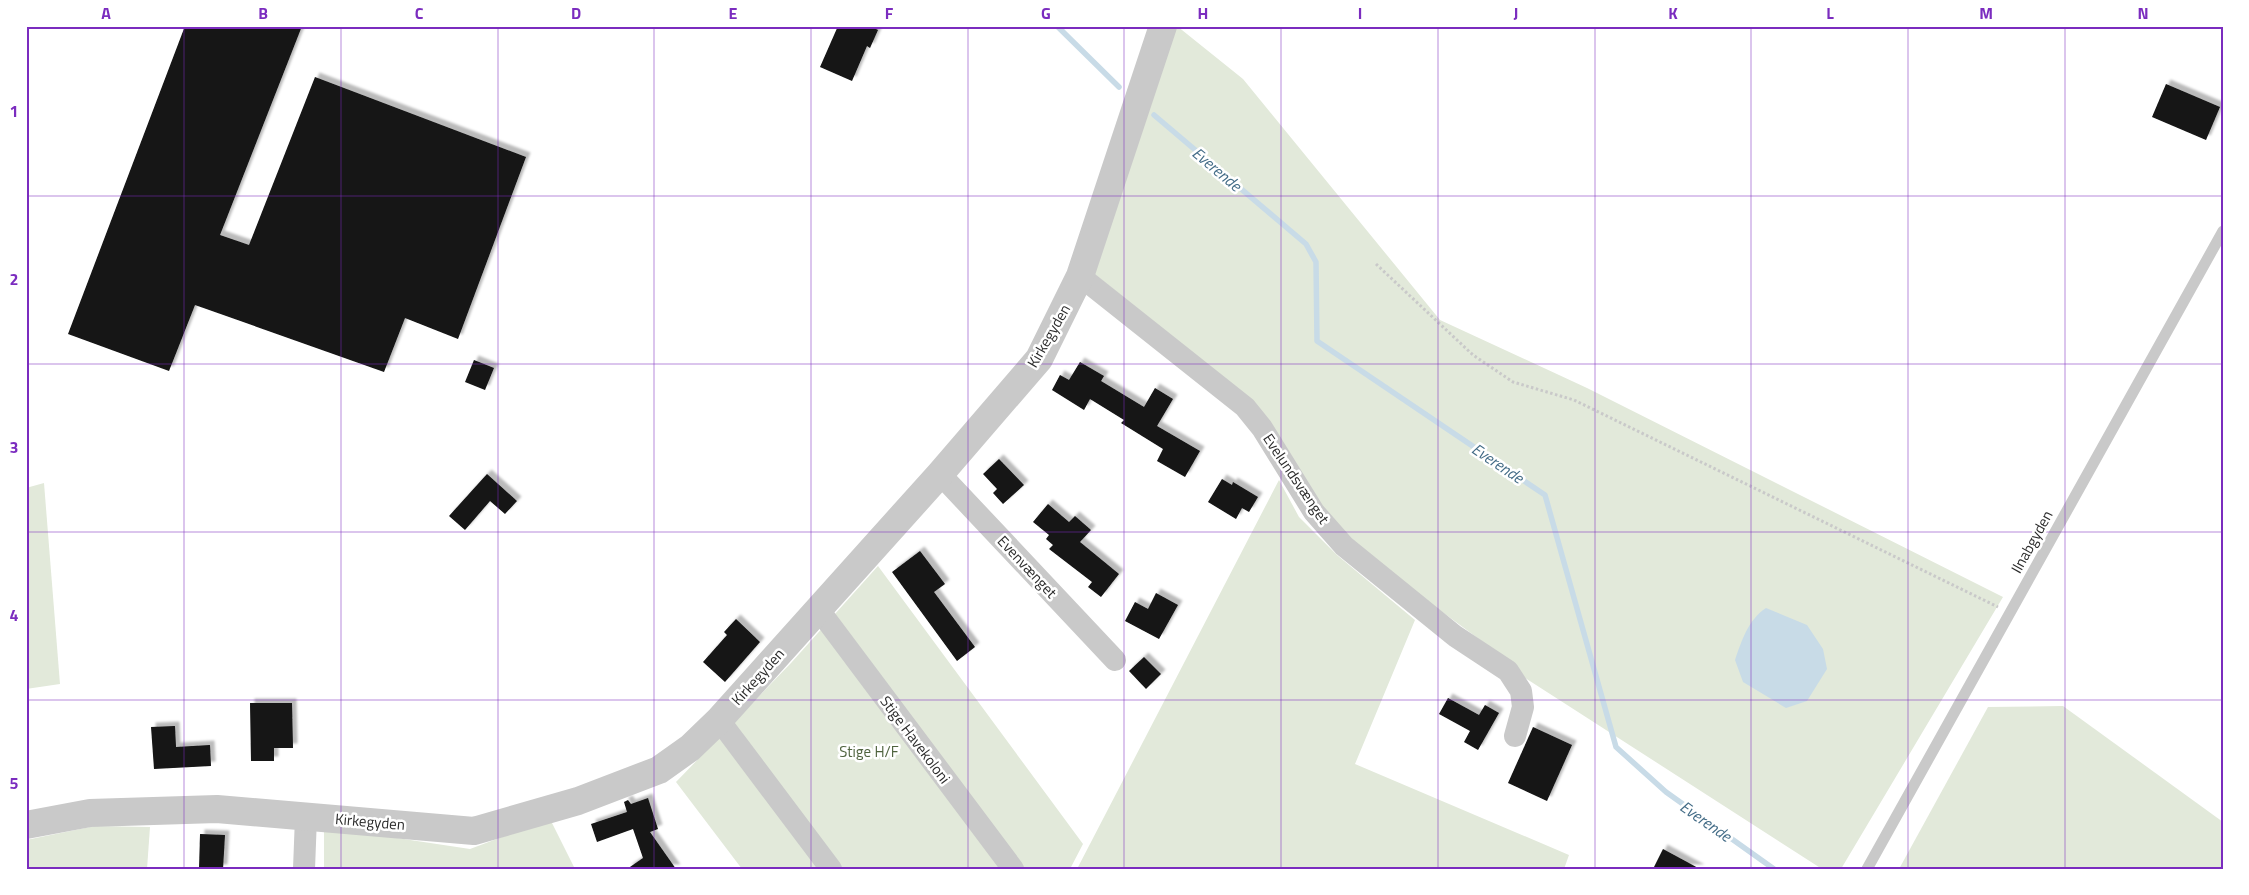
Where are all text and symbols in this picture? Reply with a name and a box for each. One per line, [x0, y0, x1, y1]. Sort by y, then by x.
text: A [101, 1, 111, 25]
text: B [258, 1, 268, 25]
text: C [415, 1, 424, 25]
text: D [571, 1, 581, 25]
text: E [729, 1, 738, 25]
text: F [885, 1, 894, 25]
text: G [1041, 1, 1051, 25]
text: H [1198, 1, 1208, 25]
text: I [1358, 1, 1362, 25]
text: J [1514, 1, 1518, 25]
text: K [1668, 1, 1678, 25]
text: L [1826, 1, 1834, 25]
text: M [1979, 1, 1993, 25]
text: N [2137, 1, 2149, 25]
text: 1 [10, 99, 18, 123]
water label: Everende [1187, 141, 1248, 198]
text: 2 [10, 267, 18, 291]
street label: Kirkegyden [1021, 300, 1076, 372]
street label: Evelundsvænget [1258, 429, 1336, 529]
text: 3 [10, 435, 18, 459]
water label: Everende [1467, 437, 1530, 490]
street label: Ilnabgyden [2005, 506, 2058, 578]
street label: Evenvænget [992, 530, 1063, 604]
text: 4 [10, 603, 19, 627]
street label: Kirkegyden [726, 643, 790, 710]
street label: Stige Havekoloni [875, 691, 956, 789]
park label: Stige H/F [839, 740, 899, 763]
text: 5 [10, 771, 19, 795]
water label: Everende [1675, 795, 1738, 848]
street label: Kirkegyden [334, 807, 406, 836]

